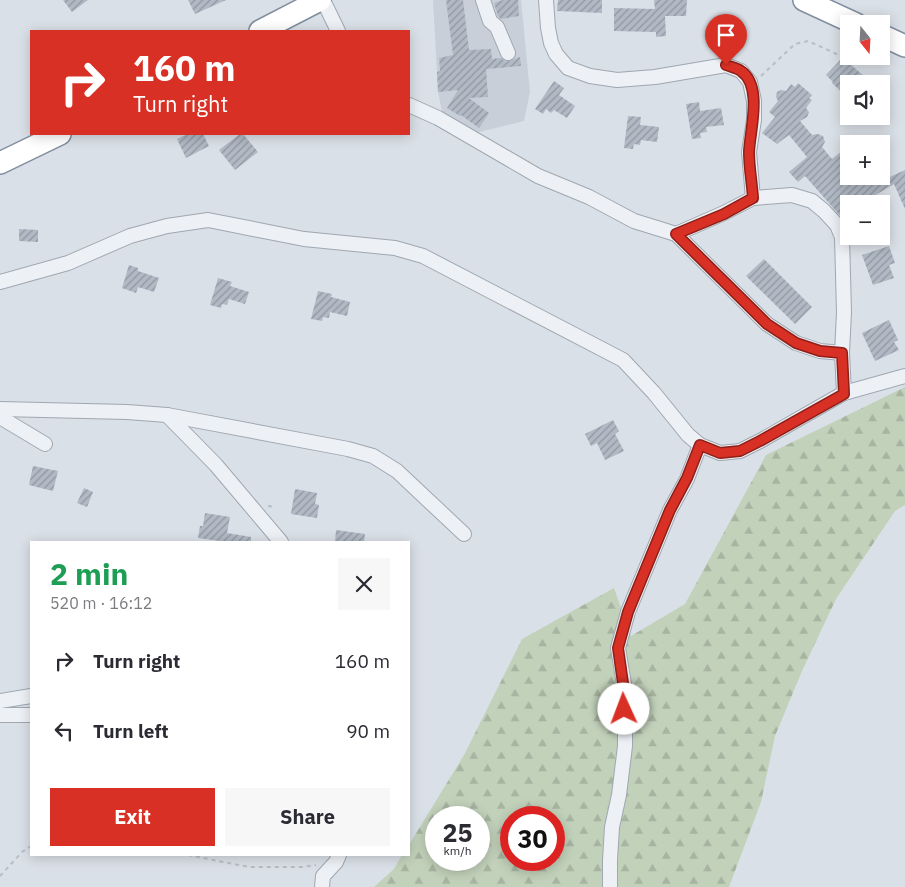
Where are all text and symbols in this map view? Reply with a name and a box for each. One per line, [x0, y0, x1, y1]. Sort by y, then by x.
pin [705, 14, 747, 65]
north arrow [840, 15, 890, 65]
map controls [840, 15, 890, 245]
icon: arrive [712, 21, 740, 49]
text: 160 m [133, 45, 236, 91]
icon: right [50, 50, 115, 115]
button: sound [840, 75, 890, 125]
text: Turn right [133, 89, 228, 118]
button: + [840, 135, 890, 185]
button: − [840, 195, 890, 245]
text: 2 min [50, 554, 128, 593]
button: close [338, 558, 390, 610]
text: 520 m · 16:12 [50, 593, 152, 613]
icon: right [50, 647, 78, 675]
text: Turn right [93, 649, 180, 673]
text: 160 m [335, 649, 390, 673]
position arrow [597, 682, 649, 734]
icon: left [50, 717, 78, 745]
text: Turn left [93, 719, 169, 743]
text: 90 m [346, 719, 390, 743]
button: Exit [50, 788, 215, 846]
button: Share [225, 788, 390, 846]
speed limit sign: 30 [500, 806, 565, 871]
text: 25 [442, 816, 473, 849]
text: km/h [443, 843, 472, 858]

